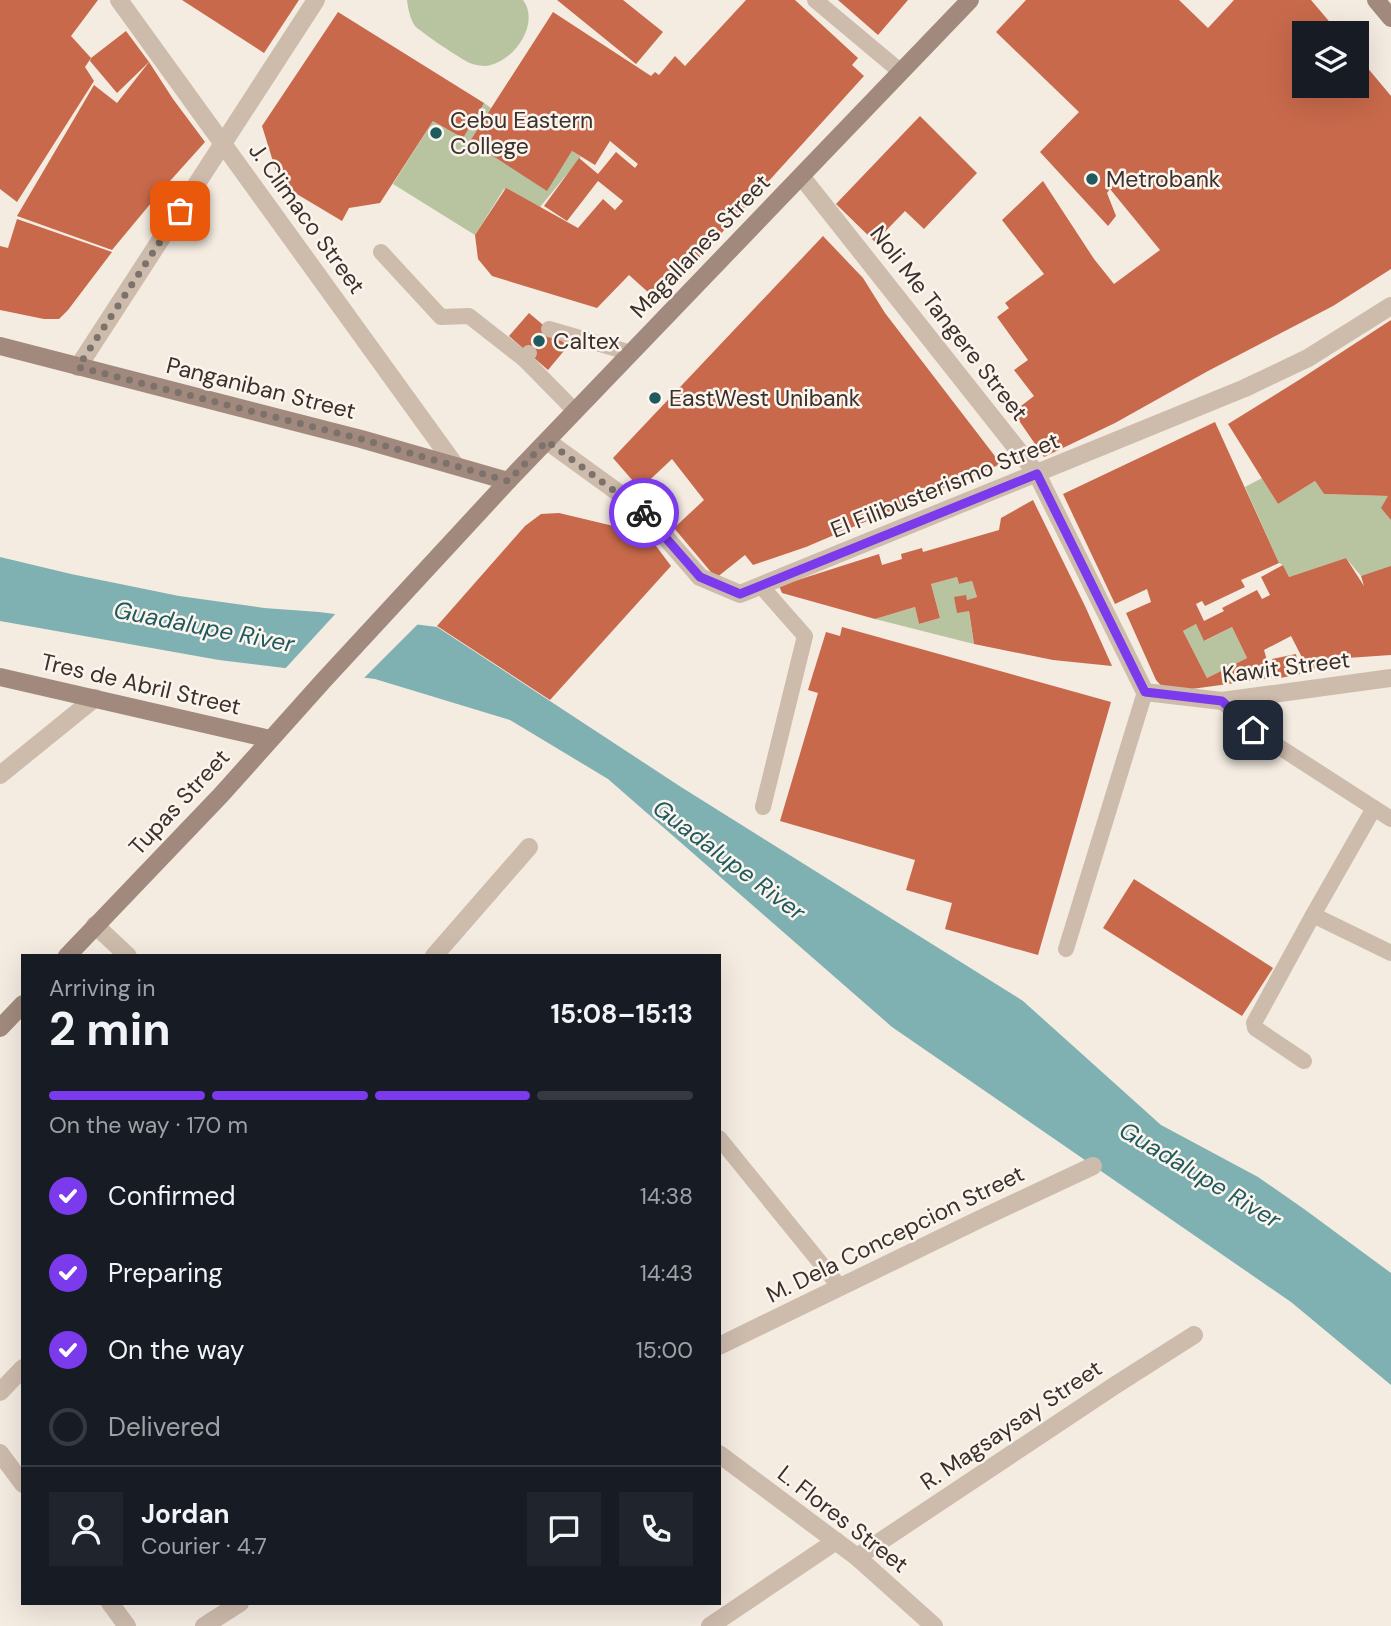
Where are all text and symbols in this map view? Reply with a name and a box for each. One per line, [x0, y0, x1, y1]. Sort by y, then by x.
map controls [1292, 21, 1369, 98]
button: layers [1292, 21, 1369, 98]
place label: Cebu Eastern College [450, 105, 593, 161]
marker: Cebu Eastern College [428, 125, 444, 141]
street label: J. Climaco Street [242, 136, 372, 300]
place label: Metrobank [1106, 164, 1221, 194]
street label: Magallanes Street [624, 168, 776, 324]
marker: Metrobank [1084, 171, 1100, 187]
pin [150, 181, 210, 241]
icon: bag [161, 192, 199, 230]
street label: Noli Me Tangere Street [863, 219, 1035, 427]
place label: Caltex [553, 326, 620, 356]
marker: Caltex [531, 333, 547, 349]
street label: Panganiban Street [163, 350, 359, 426]
place label: EastWest Unibank [669, 383, 861, 413]
marker: EastWest Unibank [647, 390, 663, 406]
street label: El Filibusterismo Street [826, 425, 1064, 545]
courier [609, 478, 679, 548]
icon: bike [625, 494, 663, 532]
water label: Guadalupe River [111, 594, 298, 659]
street label: Kawit Street [1220, 644, 1352, 690]
street label: Tres de Abril Street [38, 646, 244, 722]
pin [1223, 700, 1283, 760]
icon: home [1234, 711, 1272, 749]
street label: Tupas Street [122, 743, 236, 861]
water label: Guadalupe River [647, 792, 813, 928]
text: Arriving in [49, 973, 155, 1003]
text: 15:08–15:13 [551, 997, 693, 1031]
text: 2 min [49, 999, 171, 1059]
text: On the way · 170 m [49, 1110, 248, 1140]
water label: Guadalupe River [1114, 1114, 1288, 1236]
street label: M. Dela Concepcion Street [761, 1158, 1029, 1310]
icon: check [49, 1177, 87, 1215]
text: Confirmed [108, 1179, 235, 1213]
text: 14:38 [640, 1181, 693, 1211]
icon: check [49, 1254, 87, 1292]
text: Preparing [108, 1256, 223, 1290]
text: 14:43 [640, 1258, 693, 1288]
icon: check [49, 1331, 87, 1369]
text: On the way [108, 1333, 244, 1367]
text: 15:00 [636, 1335, 693, 1365]
street label: R. Magsaysay Street [914, 1353, 1108, 1497]
text: Delivered [108, 1410, 221, 1444]
street label: L. Flores Street [772, 1459, 914, 1579]
button: person [49, 1492, 123, 1566]
button: chat [527, 1492, 601, 1566]
button: phone [619, 1492, 693, 1566]
text: Jordan [141, 1497, 230, 1531]
text: Courier · 4.7 [141, 1531, 267, 1561]

